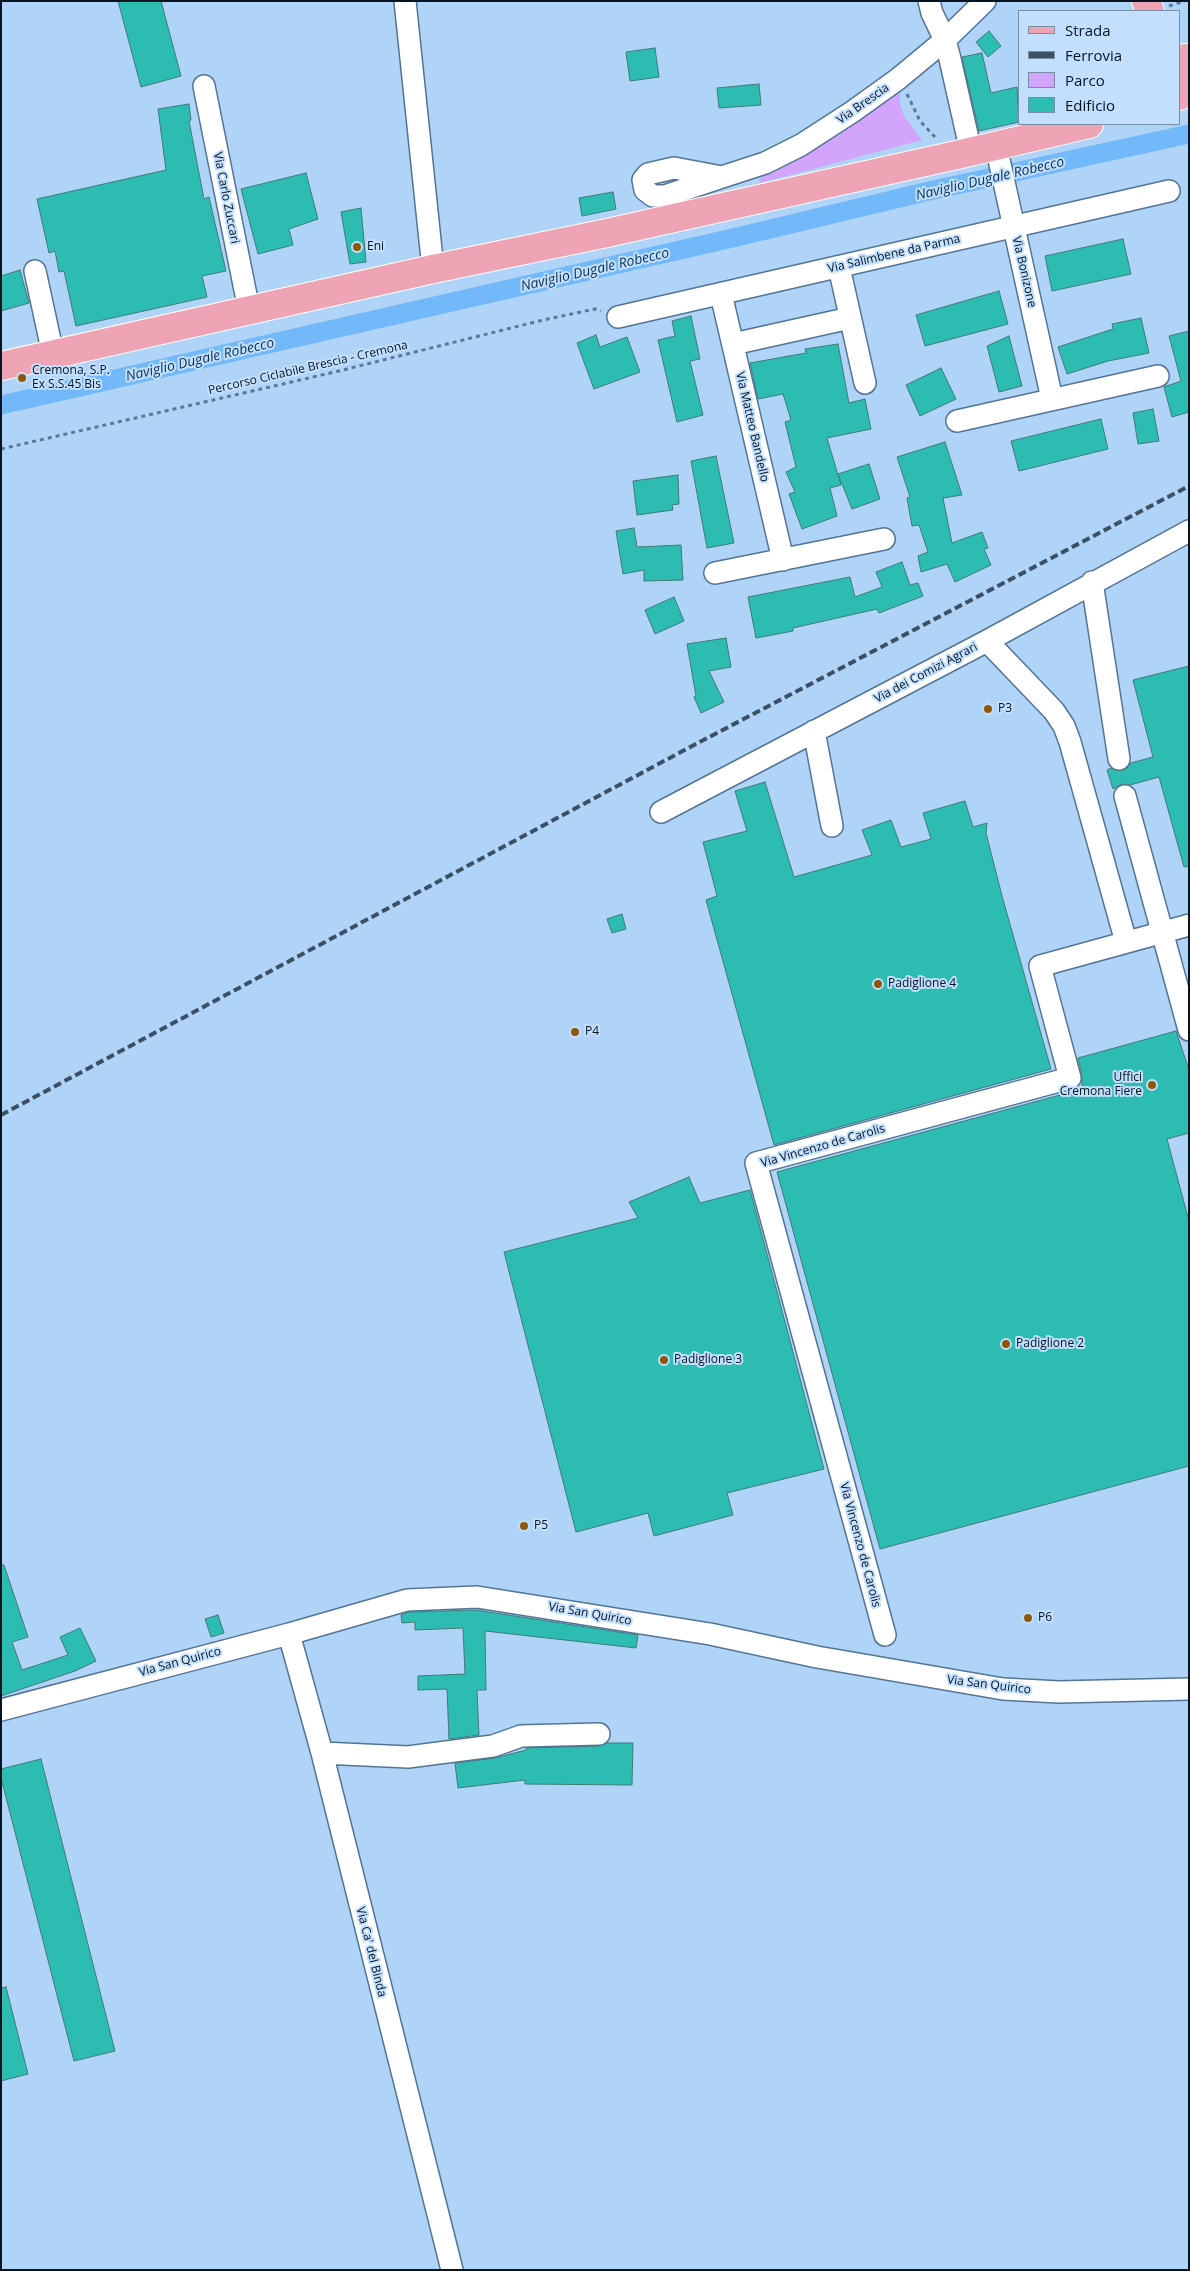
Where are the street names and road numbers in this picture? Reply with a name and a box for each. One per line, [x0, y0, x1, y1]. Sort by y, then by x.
street label: Via Brescia [834, 81, 892, 127]
street label: Via Carlo Zuccari [210, 151, 242, 245]
street label: Via Salimbene da Parma [826, 232, 962, 276]
street label: Via Bonizone [1009, 235, 1039, 309]
street label: Percorso Ciclabile Brescia - Cremona [207, 338, 409, 398]
street label: Via Matteo Bandello [732, 371, 772, 483]
street label: Via dei Comizi Agrari [872, 640, 980, 706]
street label: Via Vincenzo de Carolis [759, 1121, 887, 1171]
street label: Via Vincenzo de Carolis [836, 1481, 884, 1609]
street label: Via San Quirico [547, 1600, 633, 1628]
street label: Via San Quirico [137, 1644, 223, 1680]
street label: Via San Quirico [946, 1673, 1032, 1697]
street label: Via Ca' del Binda [353, 1905, 389, 1999]

